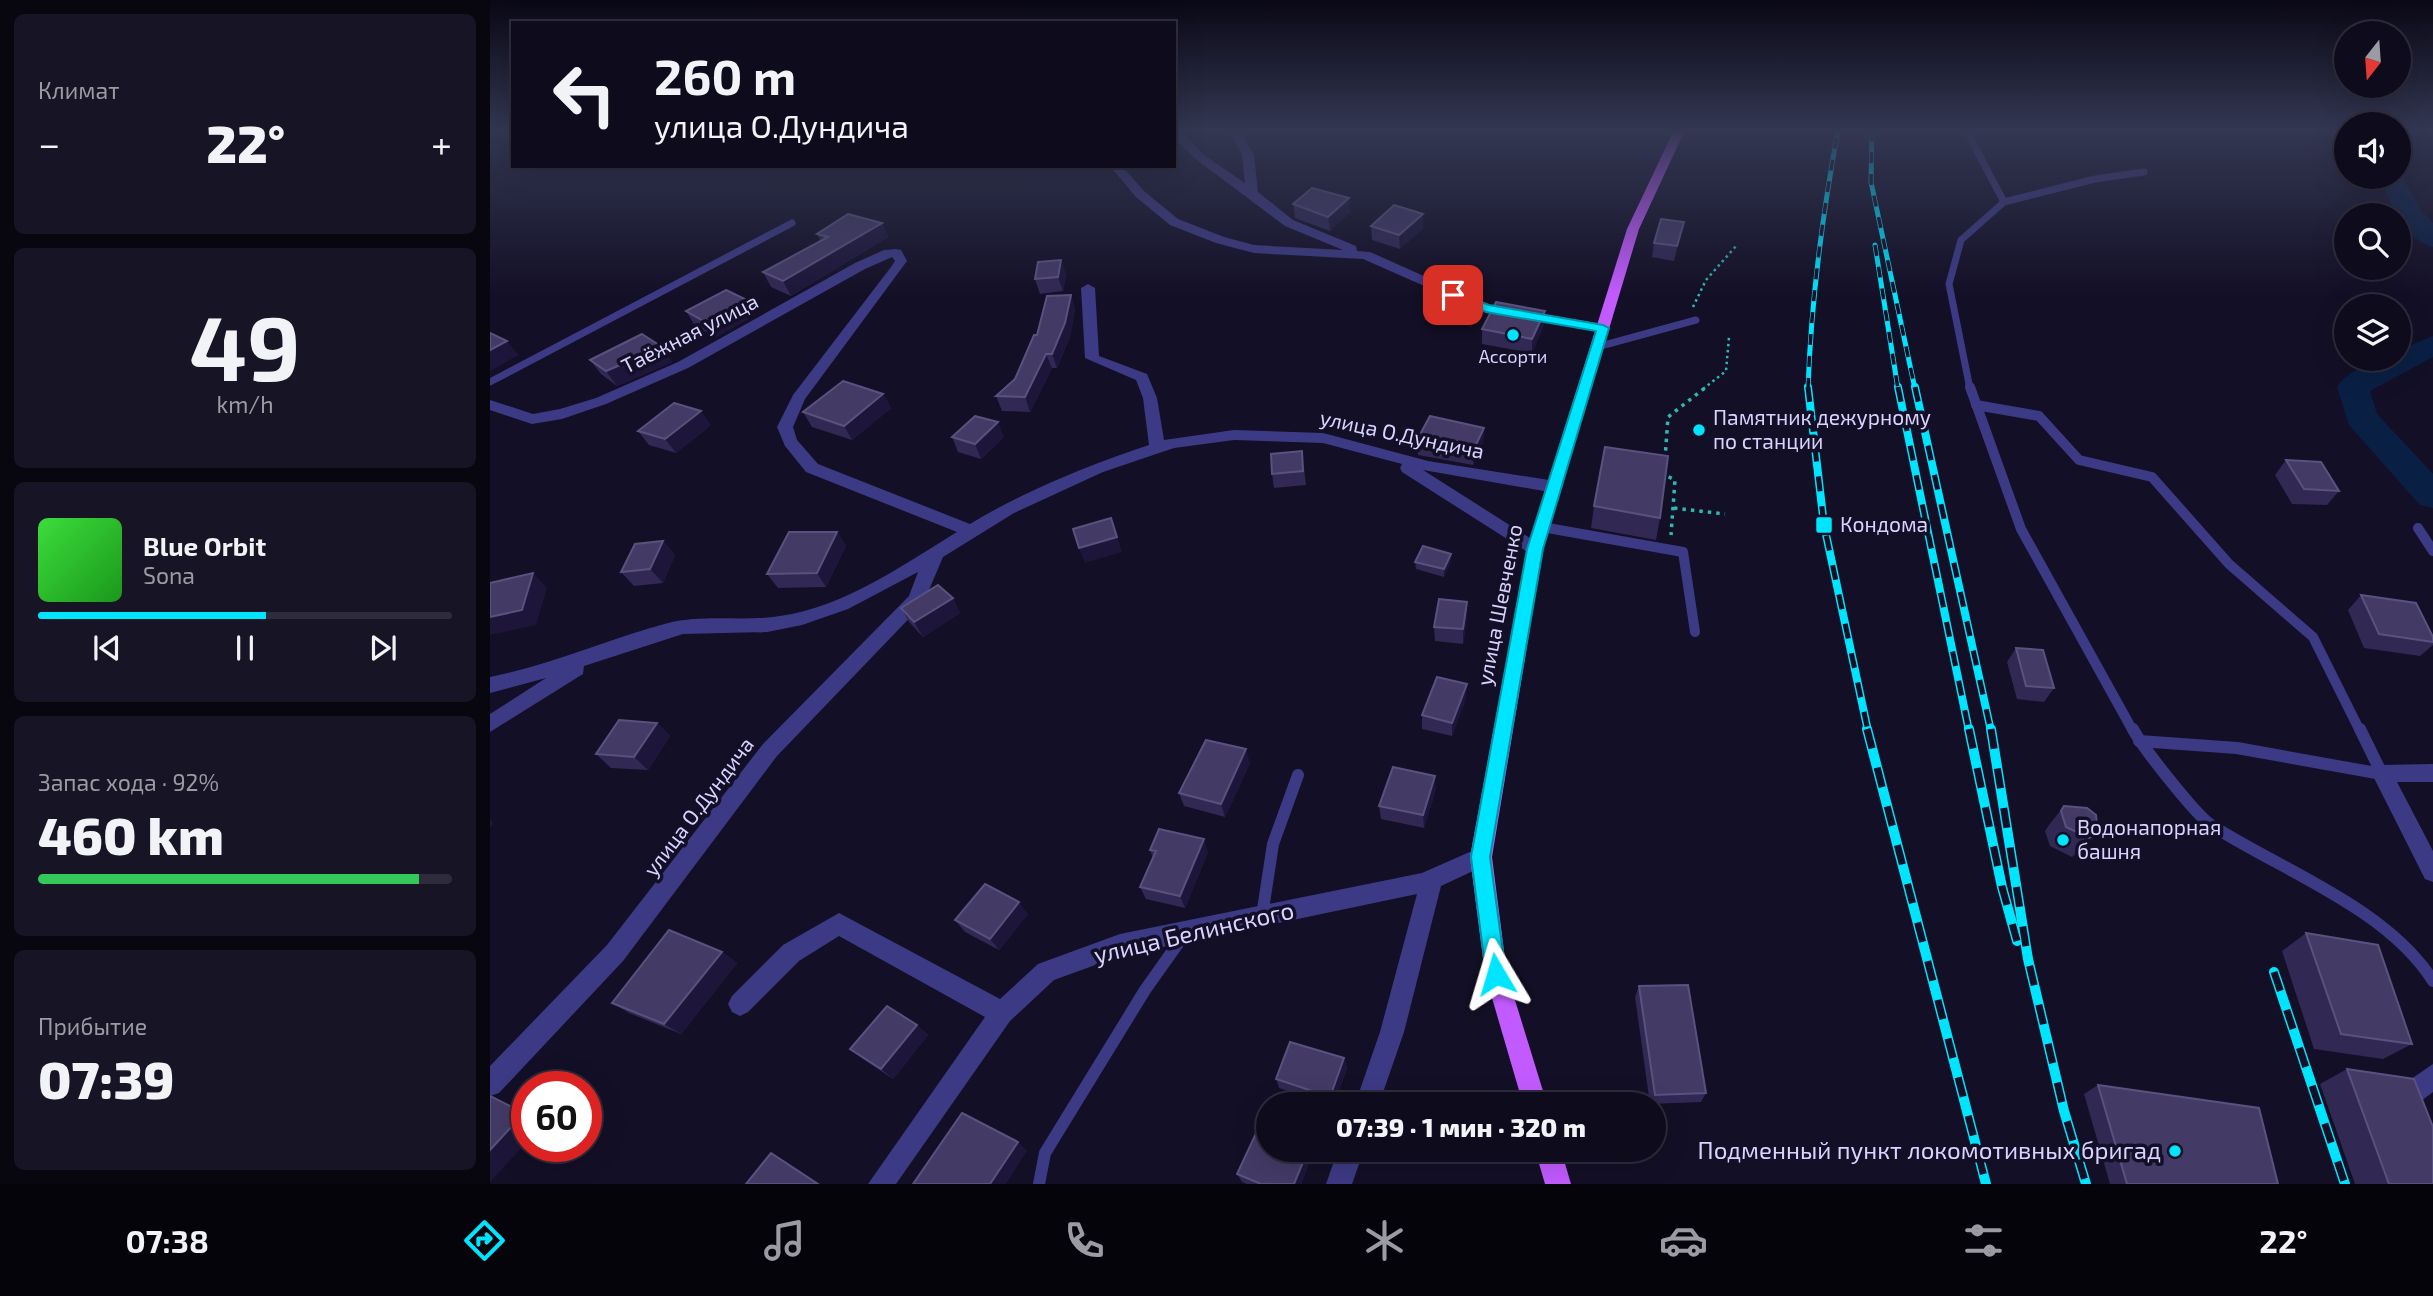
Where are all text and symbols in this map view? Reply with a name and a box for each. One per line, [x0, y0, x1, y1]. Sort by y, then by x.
north arrow [2334, 21, 2412, 98]
map controls [2334, 21, 2411, 371]
text: 260 m [654, 46, 796, 105]
icon: left [539, 49, 630, 140]
text: Климат [38, 76, 119, 104]
text: улица О.Дундича [654, 106, 909, 144]
text: 22° [206, 111, 285, 173]
button: sound [2334, 112, 2411, 189]
text: − [38, 120, 60, 166]
text: + [431, 120, 452, 166]
button: search [2334, 203, 2411, 280]
pin [1423, 265, 1483, 325]
icon: arrive [1434, 276, 1472, 314]
street label: Таёжная улица [617, 287, 762, 379]
text: 49 [189, 290, 301, 399]
button: layers [2334, 294, 2411, 371]
marker: Ассорти [1505, 327, 1521, 343]
place label: Ассорти [1479, 345, 1547, 367]
text: km/h [216, 390, 274, 418]
street label: улица О.Дундича [1318, 404, 1487, 464]
place label: Памятник дежурному по станции [1713, 404, 1931, 453]
marker: Памятник дежурному по станции [1691, 422, 1707, 438]
place label: Кондома [1840, 511, 1928, 536]
marker: Кондома [1814, 515, 1834, 535]
street label: улица Шевченко [1471, 522, 1527, 688]
text: Blue Orbit [143, 530, 266, 561]
text: Sona [143, 561, 195, 589]
icon: previous [88, 629, 126, 667]
icon: pause [226, 629, 264, 667]
icon: next [364, 629, 402, 667]
street label: улица О.Дундича [637, 732, 759, 881]
text: Запас хода · 92% [38, 768, 219, 796]
text: 460 km [38, 803, 224, 865]
place label: Водонапорная башня [2077, 814, 2221, 863]
marker: Водонапорная башня [2055, 832, 2071, 848]
street label: улица Белинского [1091, 894, 1297, 970]
position arrow [1459, 937, 1533, 1011]
text: Прибытие [38, 1012, 147, 1040]
text: 07:39 [38, 1047, 174, 1109]
speed limit sign: 60 [511, 1071, 602, 1162]
text: 07:39 · 1 мин · 320 m [1336, 1111, 1586, 1142]
place label: Подменный пункт локомотивных бригад [1698, 1135, 2161, 1165]
marker: Подменный пункт локомотивных бригад [2167, 1143, 2183, 1159]
icon: directions [460, 1216, 509, 1265]
icon: music [760, 1216, 809, 1265]
icon: phone [1060, 1216, 1109, 1265]
icon: climate [1360, 1216, 1409, 1265]
icon: car [1659, 1216, 1708, 1265]
icon: filters [1959, 1216, 2008, 1265]
text: 07:38 [125, 1221, 209, 1259]
text: 22° [2259, 1221, 2308, 1259]

